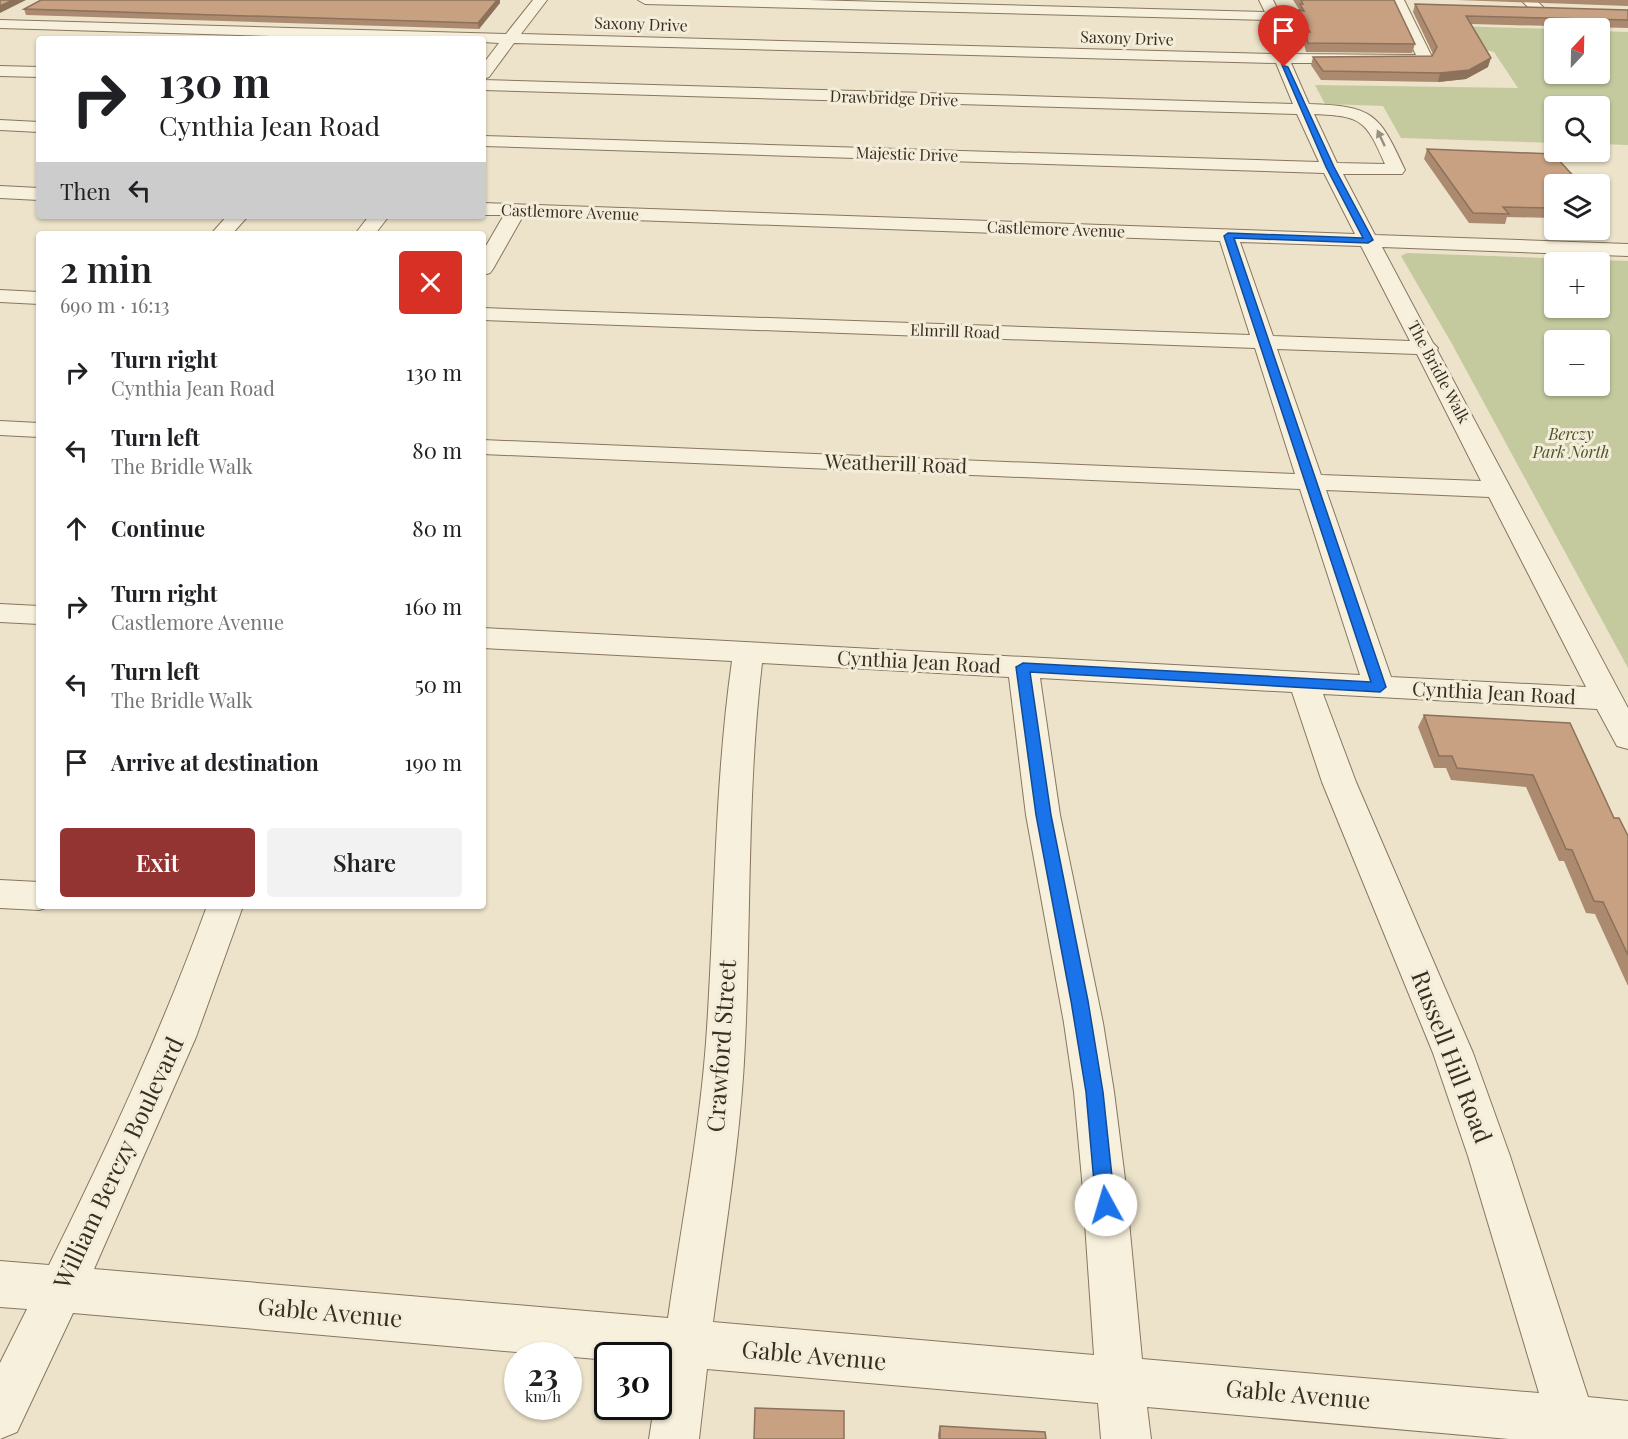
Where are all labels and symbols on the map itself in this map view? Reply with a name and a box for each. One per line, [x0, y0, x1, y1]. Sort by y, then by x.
pin [1258, 5, 1309, 67]
street label: Saxony Drive [594, 11, 688, 36]
north arrow [1544, 18, 1610, 84]
street label: Saxony Drive [1080, 25, 1174, 50]
street label: Drawbridge Drive [829, 85, 959, 110]
one-way arrow [1376, 130, 1385, 147]
street label: Majestic Drive [855, 141, 959, 166]
street label: Castlemore Avenue [500, 199, 640, 224]
street label: Castlemore Avenue [986, 216, 1126, 241]
street label: The Bridle Walk [1404, 317, 1475, 427]
street label: Elmrill Road [910, 318, 1000, 343]
park label: Berczy Park North [1532, 423, 1609, 462]
street label: Weatherill Road [823, 446, 968, 478]
street label: Cynthia Jean Road [837, 643, 1002, 678]
street label: Cynthia Jean Road [1412, 674, 1577, 709]
street label: Crawford Street [698, 958, 742, 1133]
street label: Russell Hill Road [1405, 965, 1500, 1147]
street label: William Berczy Boulevard [44, 1031, 190, 1294]
position arrow [1074, 1173, 1138, 1237]
street label: Gable Avenue [257, 1289, 404, 1333]
street label: Gable Avenue [741, 1332, 888, 1376]
speed limit sign: 30 [594, 1342, 672, 1420]
street label: Gable Avenue [1225, 1371, 1372, 1415]

